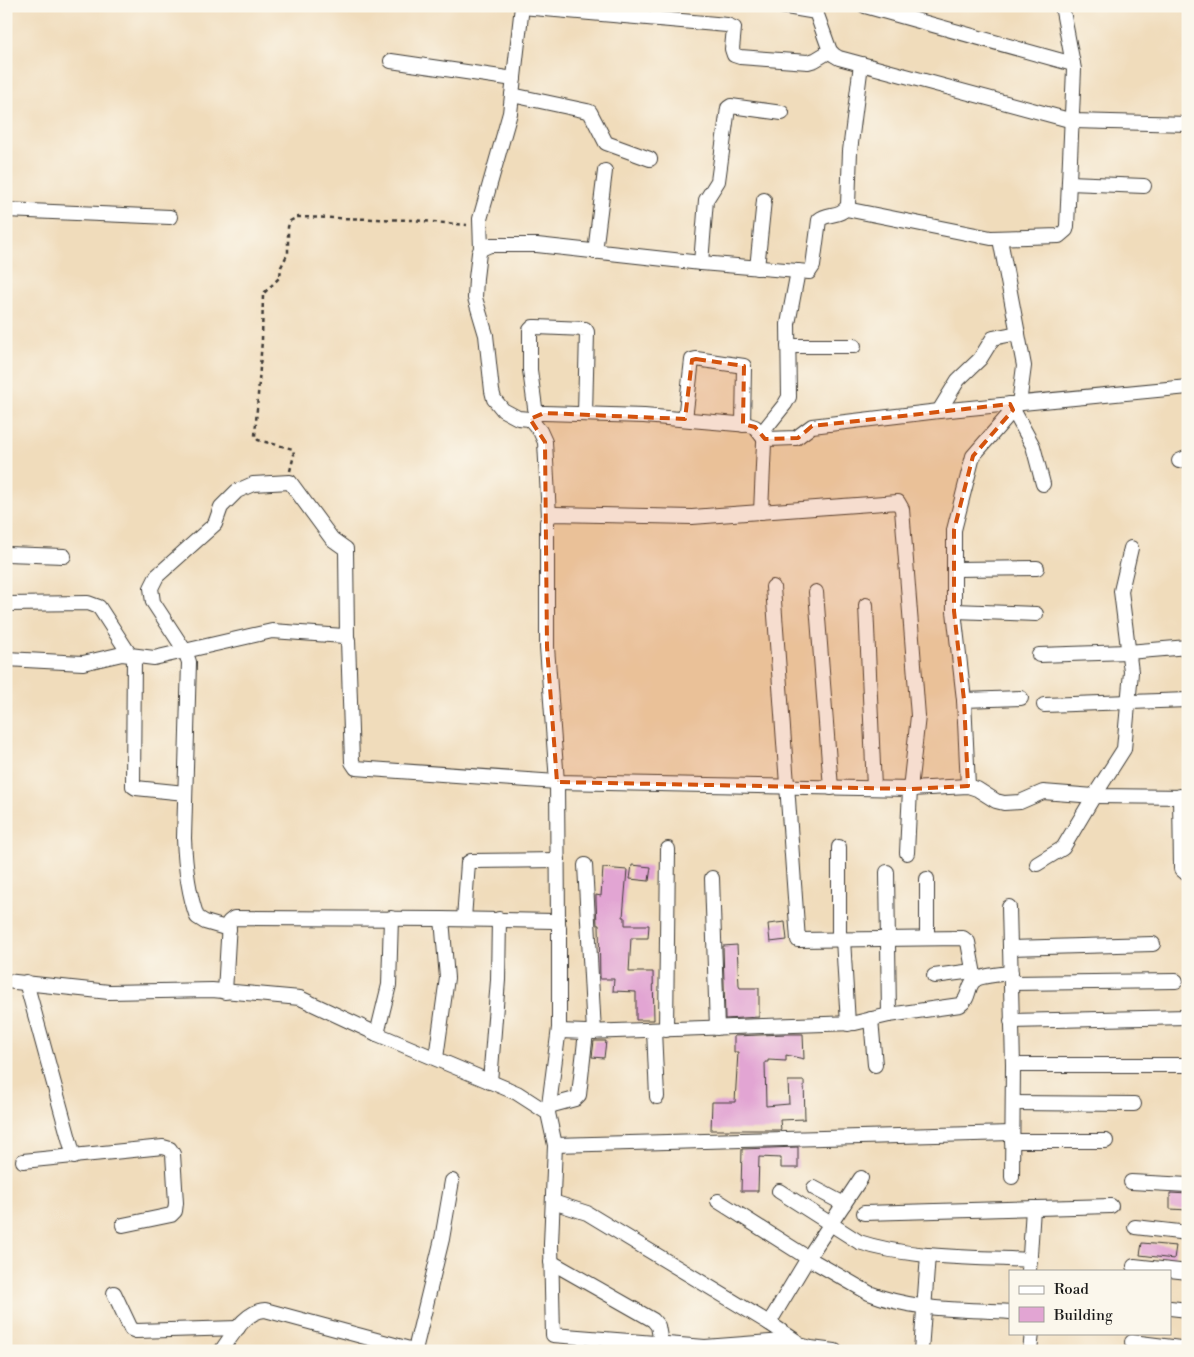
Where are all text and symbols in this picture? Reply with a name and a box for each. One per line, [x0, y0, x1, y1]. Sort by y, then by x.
legend [1009, 1270, 1172, 1334]
text: Road [1054, 1280, 1089, 1299]
text: Building [1053, 1306, 1113, 1325]

